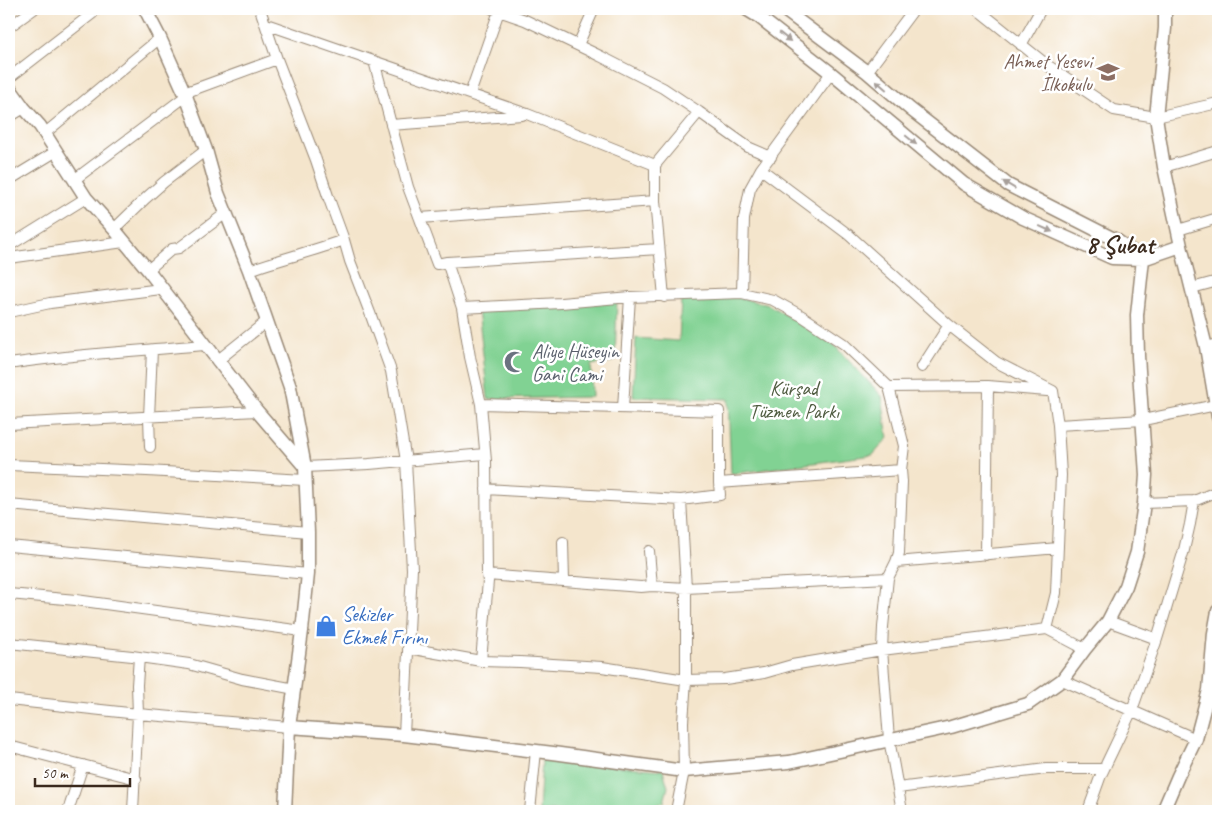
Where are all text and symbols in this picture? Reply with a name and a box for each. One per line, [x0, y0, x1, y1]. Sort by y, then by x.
one-way arrow [778, 32, 791, 43]
place label: Ahmet Yesevi İlkokulu [1003, 49, 1094, 97]
school or university icon: Ahmet Yesevi İlkokulu [1095, 59, 1121, 85]
one-way arrow [876, 79, 888, 91]
one-way arrow [905, 134, 917, 145]
one-way arrow [1003, 180, 1016, 190]
one-way arrow [1039, 225, 1053, 233]
district label: 8 Şubat [1086, 229, 1157, 261]
place label: Aliye Hüseyin Gani Cami [532, 339, 620, 387]
mosque icon: Aliye Hüseyin Gani Cami [502, 349, 528, 375]
park label: Kürşad Tüzmen Parkı [749, 376, 840, 424]
place label: Sekizler Ekmek Fırını [342, 602, 429, 650]
shop icon: Sekizler Ekmek Fırını [313, 613, 339, 639]
scale bar [35, 755, 130, 787]
text: 50 m [42, 764, 69, 783]

